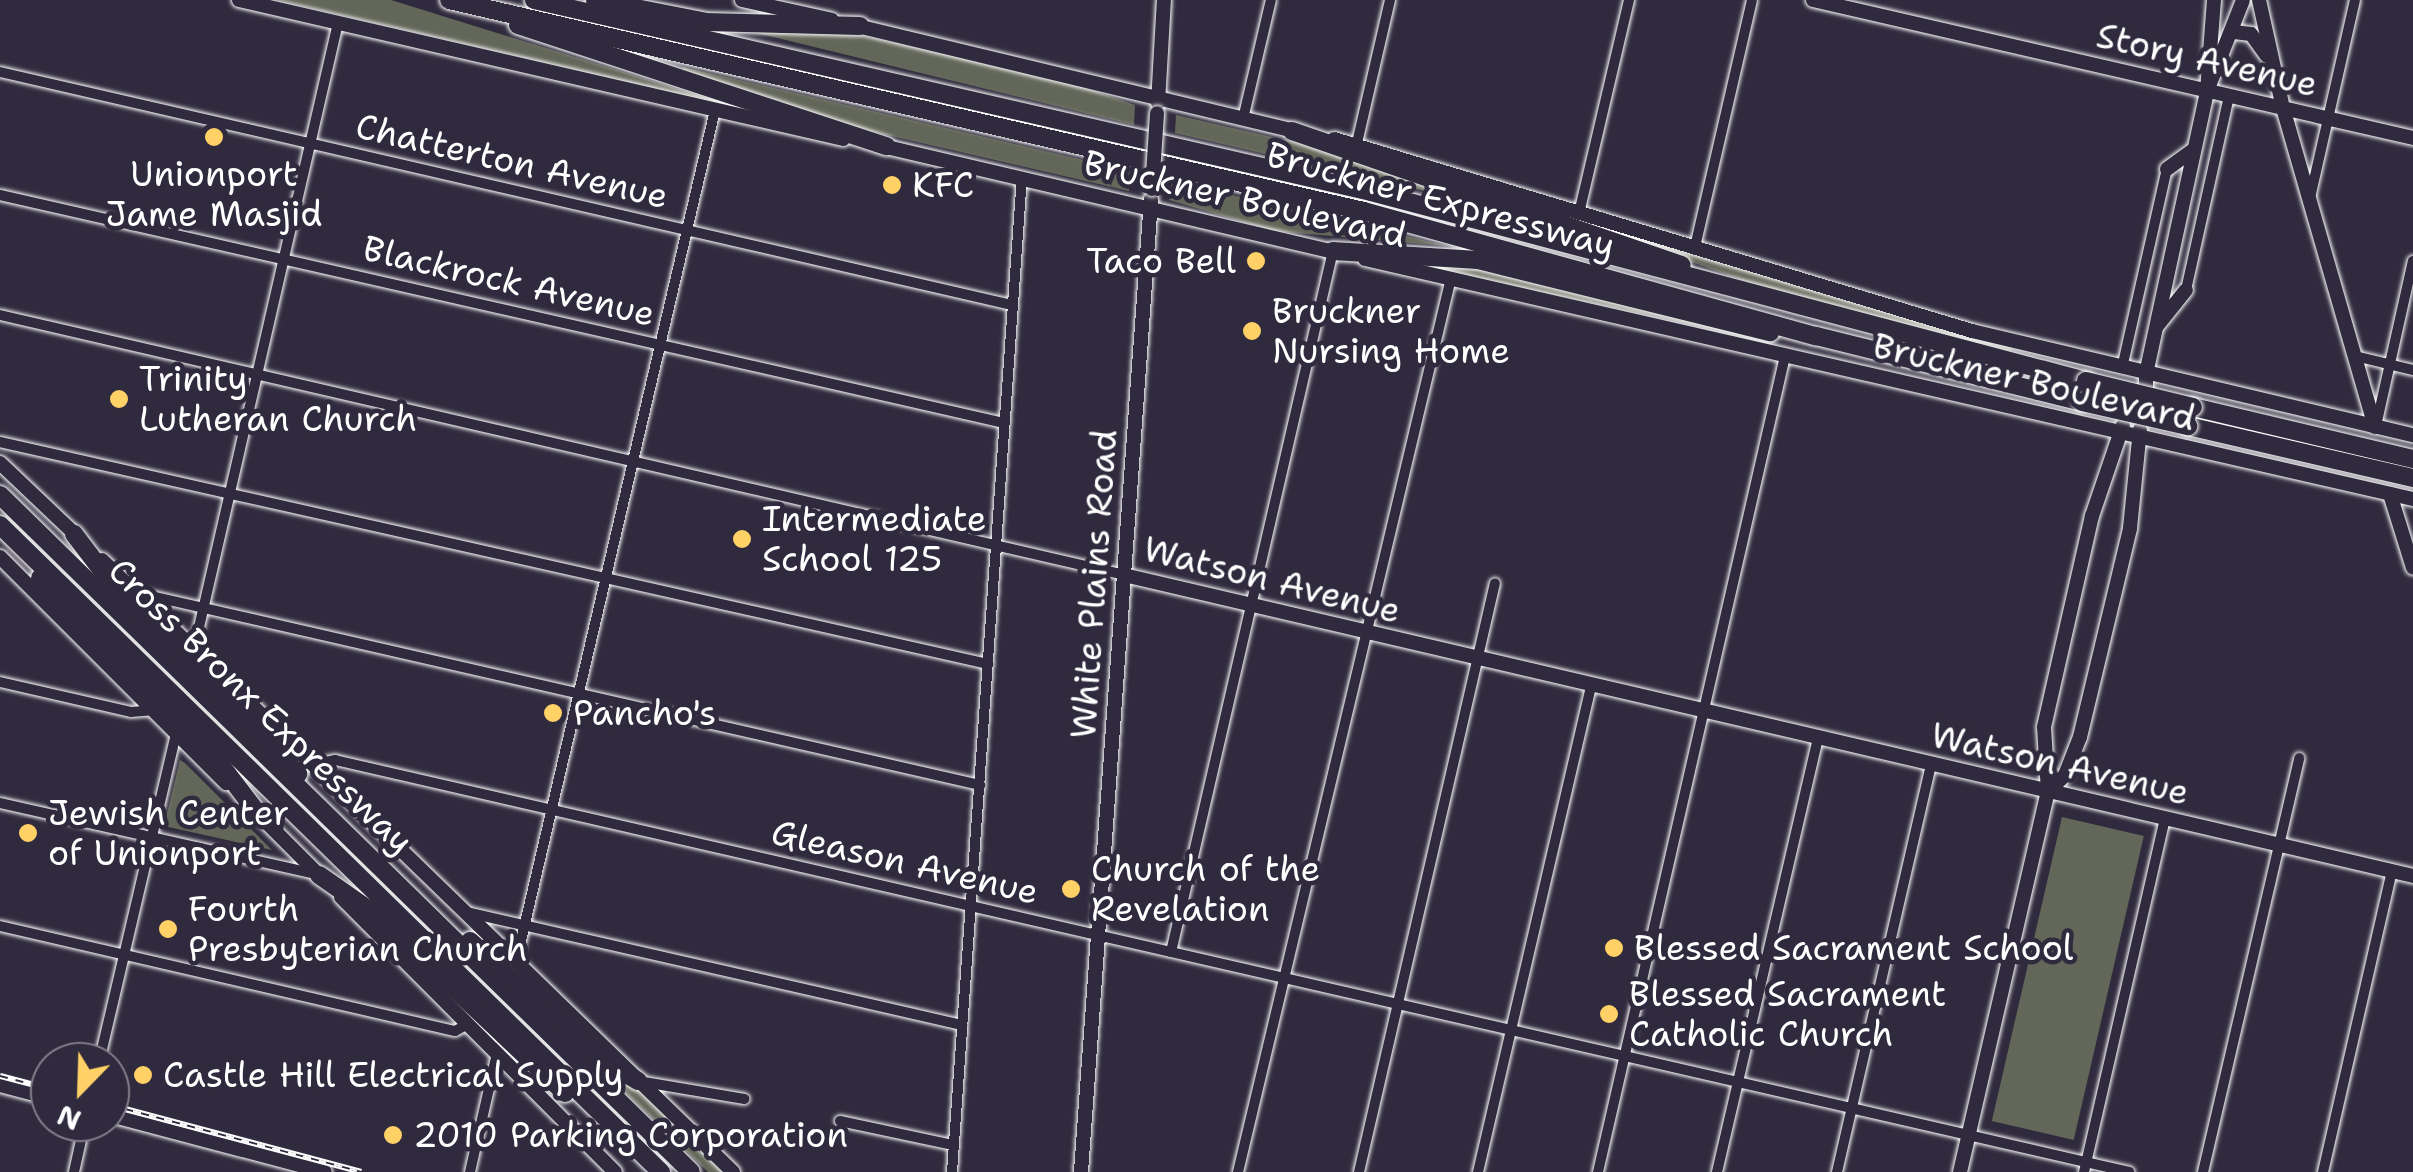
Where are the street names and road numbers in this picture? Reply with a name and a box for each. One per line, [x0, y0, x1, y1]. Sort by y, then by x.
street label: Story Avenue [2093, 14, 2321, 106]
street label: Chatterton Avenue [352, 105, 672, 217]
street label: Bruckner Expressway [1262, 133, 1620, 267]
street label: Bruckner Boulevard [1080, 141, 1410, 257]
street label: Blackrock Avenue [359, 227, 659, 335]
street label: Bruckner Boulevard [1869, 324, 2199, 440]
street label: White Plains Road [1062, 428, 1126, 740]
street label: Watson Avenue [1139, 528, 1405, 632]
street label: Cross Bronx Expressway [100, 549, 422, 863]
street label: Watson Avenue [1927, 714, 2193, 814]
street label: Gleason Avenue [768, 811, 1042, 913]

